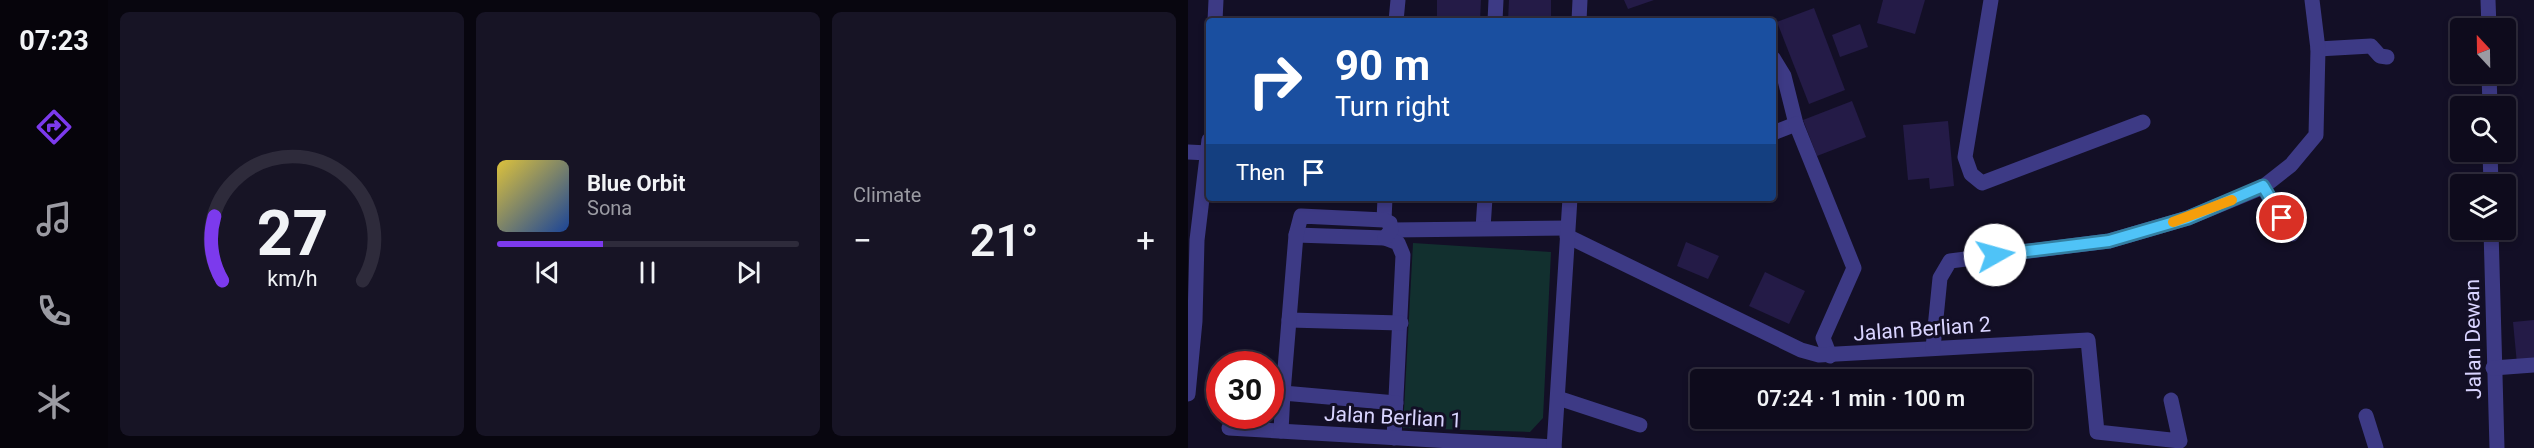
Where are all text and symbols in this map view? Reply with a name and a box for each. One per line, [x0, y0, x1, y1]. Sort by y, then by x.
north arrow [2450, 18, 2516, 84]
map controls [2450, 18, 2516, 240]
text: 07:23 [19, 25, 89, 57]
text: 90 m [1335, 41, 1430, 90]
icon: right [1236, 42, 1314, 120]
text: Turn right [1335, 91, 1450, 123]
button: search [2450, 96, 2516, 162]
icon: directions [33, 106, 75, 148]
icon: arrive [1297, 156, 1330, 189]
text: Then [1236, 160, 1285, 185]
text: Blue Orbit [587, 171, 685, 196]
button: layers [2450, 174, 2516, 240]
text: Climate [853, 183, 921, 207]
pin [2256, 192, 2307, 243]
text: Sona [587, 196, 632, 220]
text: 27 [256, 197, 328, 270]
icon: music [33, 198, 75, 240]
icon: arrive [2265, 201, 2298, 234]
text: 21° [970, 214, 1038, 267]
text: − [853, 221, 872, 260]
text: + [1136, 221, 1155, 260]
position arrow [1963, 223, 2027, 287]
icon: previous [531, 256, 564, 289]
icon: pause [631, 256, 664, 289]
icon: next [732, 256, 765, 289]
text: km/h [267, 266, 317, 291]
street label: Jalan Dewan [2460, 279, 2486, 399]
icon: phone [33, 290, 75, 332]
street label: Jalan Berlian 2 [1852, 312, 1992, 346]
speed limit sign: 30 [1206, 351, 1284, 429]
icon: climate [33, 381, 75, 423]
text: 07:24 · 1 min · 100 m [1757, 386, 1965, 411]
street label: Jalan Berlian 1 [1323, 401, 1463, 433]

